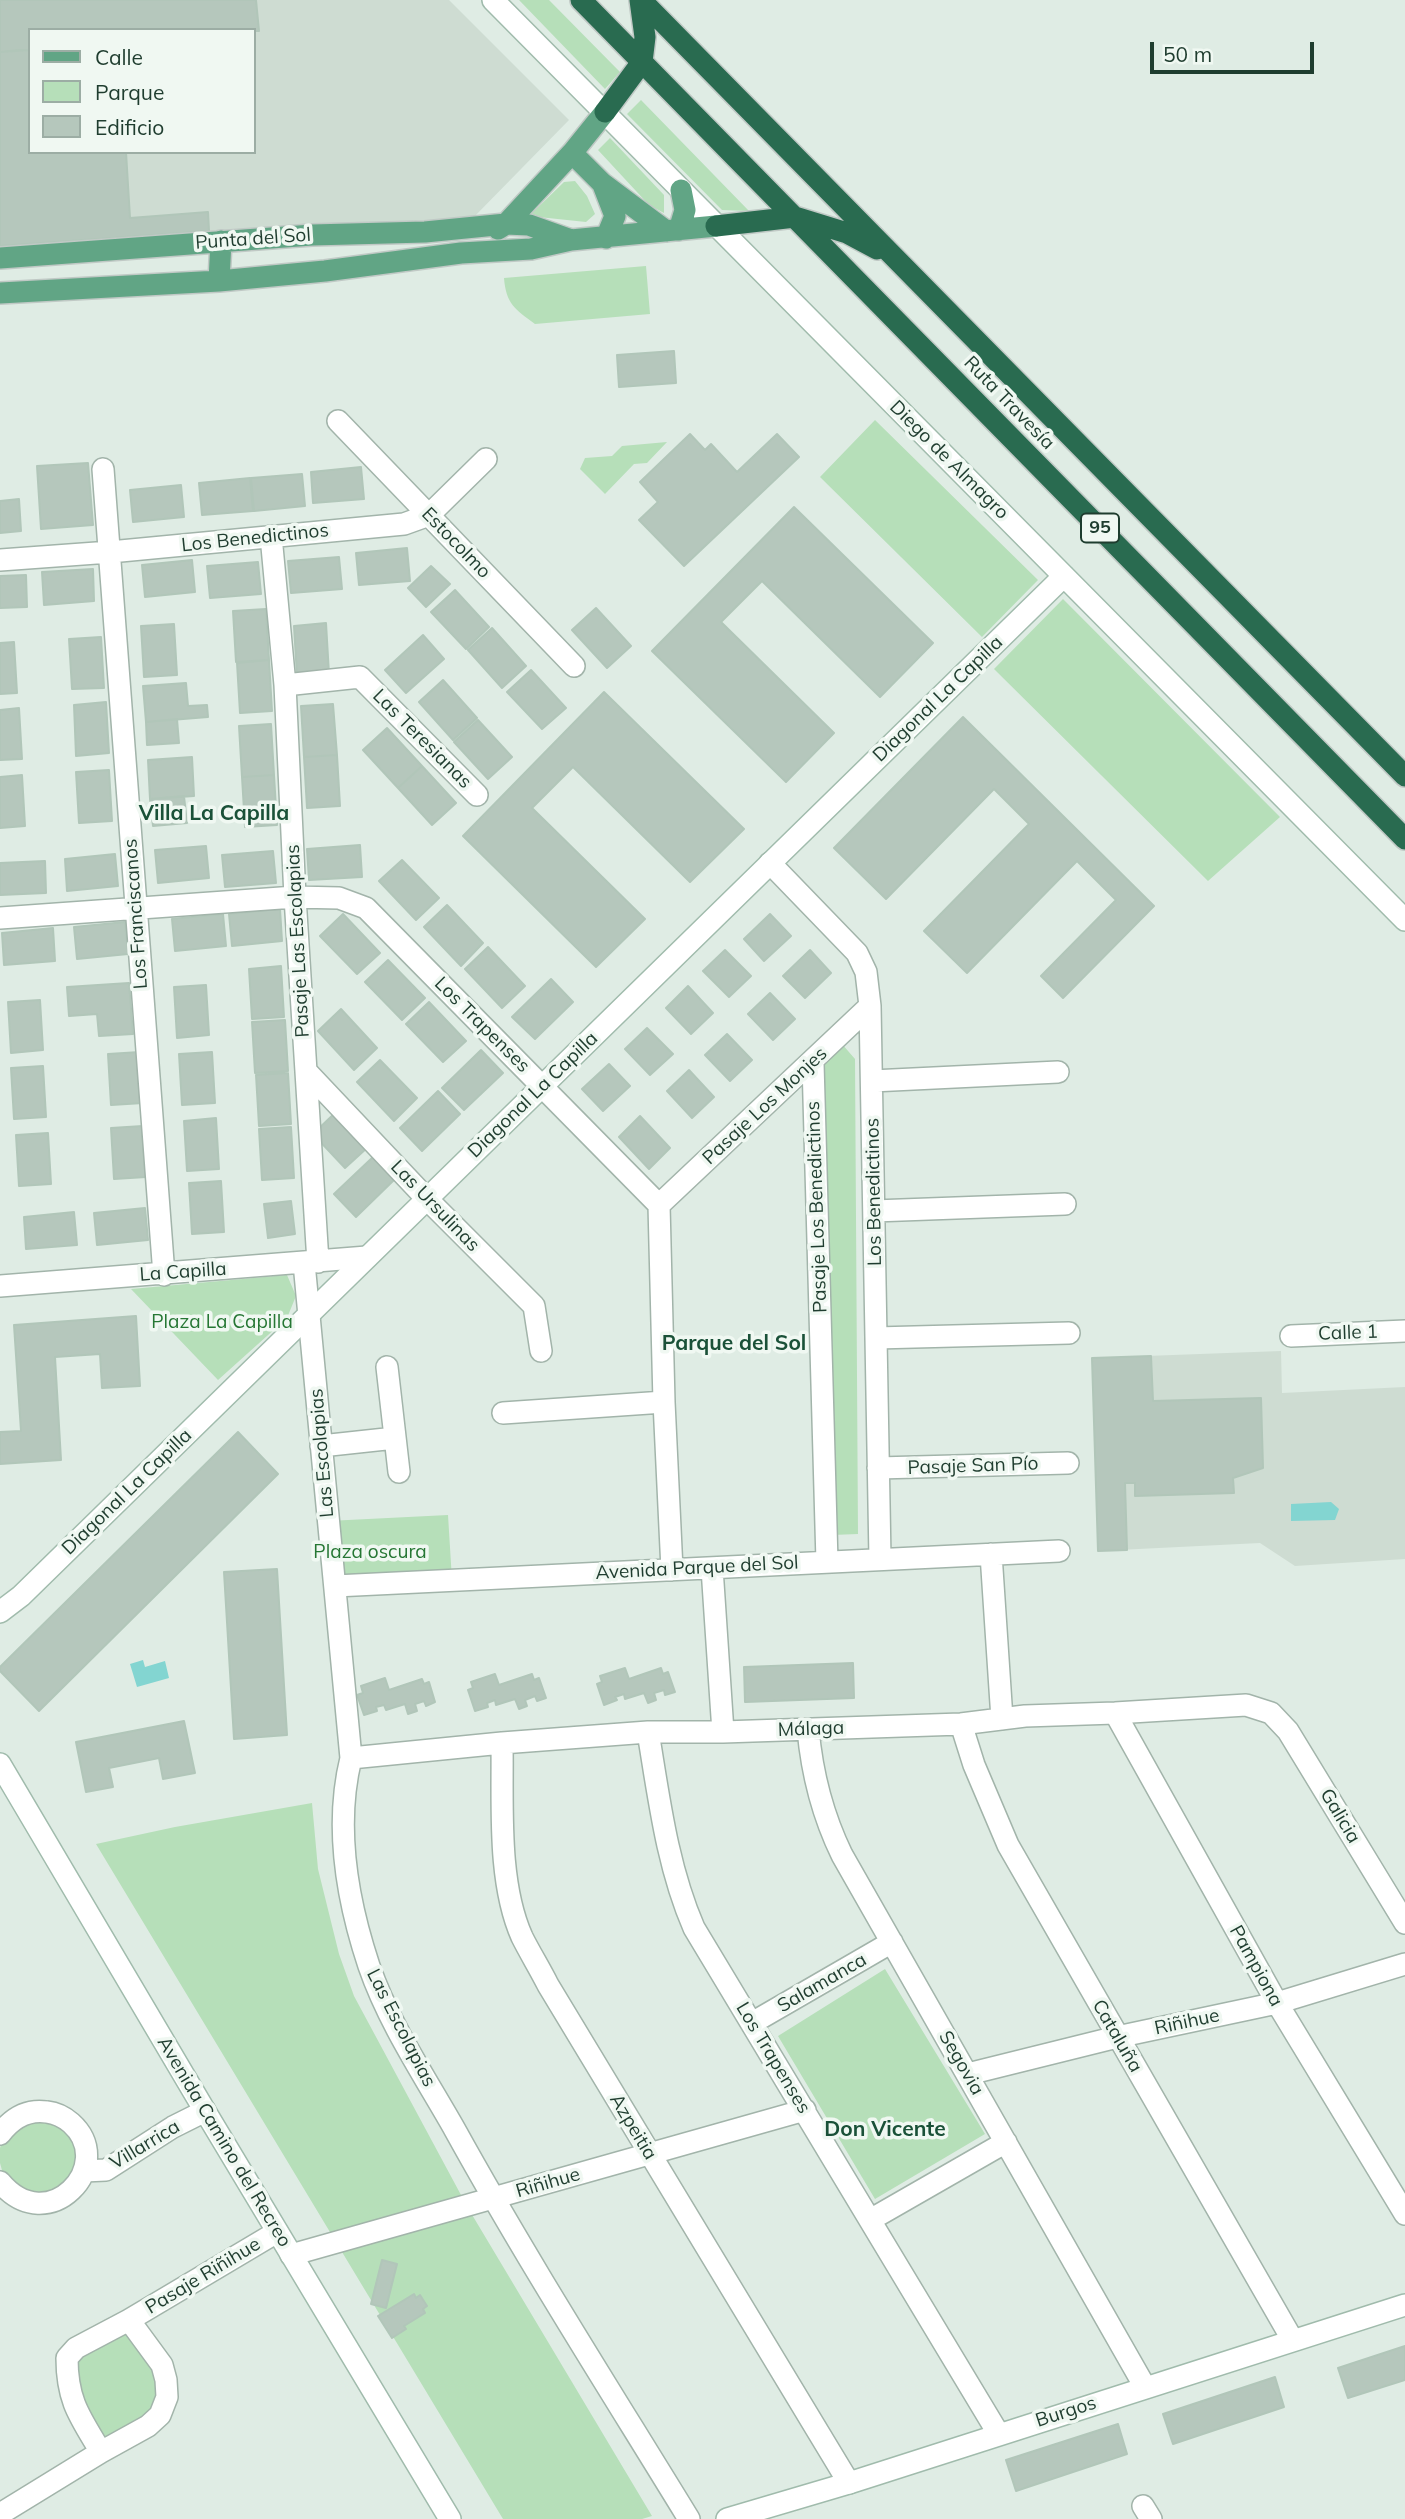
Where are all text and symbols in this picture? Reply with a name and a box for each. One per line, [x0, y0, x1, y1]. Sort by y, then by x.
legend [28, 28, 256, 154]
scale bar [1153, 28, 1318, 72]
text: 50 m [1163, 41, 1212, 67]
text: Calle [95, 44, 143, 70]
text: Parque [95, 79, 164, 105]
text: Edificio [95, 114, 164, 140]
street label: Punta del Sol [194, 224, 312, 254]
street label: Ruta Travesía [959, 352, 1059, 454]
street label: Diego de Almagro [885, 396, 1013, 524]
street label: Estocolmo [417, 503, 495, 583]
road number: 95 [1081, 514, 1119, 542]
street label: Los Benedictinos [180, 519, 330, 557]
street label: Diagonal La Capilla [868, 631, 1008, 767]
street label: Las Teresianas [368, 685, 476, 793]
district label: Villa La Capilla [139, 801, 289, 827]
street label: Los Franciscanos [119, 838, 153, 990]
street label: Pasaje Las Escolapias [282, 844, 314, 1038]
street label: Los Trapenses [429, 972, 535, 1078]
street label: Diagonal La Capilla [463, 1027, 603, 1163]
street label: Pasaje Los Monjes [698, 1042, 832, 1170]
street label: Pasaje Los Benedictinos [802, 1101, 832, 1313]
street label: Los Benedictinos [861, 1118, 887, 1266]
street label: Las Ursulinas [386, 1156, 484, 1256]
street label: La Capilla [139, 1258, 227, 1286]
park label: Plaza La Capilla [151, 1311, 293, 1333]
street label: Calle 1 [1318, 1321, 1378, 1345]
district label: Parque del Sol [662, 1331, 806, 1357]
street label: Las Escolapias [305, 1388, 339, 1518]
street label: Diagonal La Capilla [57, 1424, 197, 1560]
street label: Pasaje San Pío [907, 1452, 1039, 1480]
park label: Plaza oscura [313, 1541, 427, 1563]
street label: Avenida Parque del Sol [595, 1551, 799, 1585]
street label: Málaga [777, 1716, 845, 1742]
street label: Galicia [1315, 1785, 1365, 1847]
street label: Pampiona [1224, 1921, 1288, 2011]
street label: Salamanca [773, 1948, 871, 2018]
street label: Las Escolapias [361, 1965, 441, 2091]
street label: Cataluña [1087, 1996, 1147, 2076]
street label: Los Trapenses [731, 1998, 815, 2118]
street label: Riñihue [1152, 2004, 1222, 2040]
street label: Segovia [934, 2027, 988, 2099]
street label: Avenida Camino del Recreo [152, 2033, 296, 2251]
street label: Azpeitia [605, 2090, 661, 2164]
street label: Villarrica [106, 2115, 184, 2175]
district label: Don Vicente [824, 2117, 946, 2143]
street label: Riñihue [513, 2163, 583, 2203]
street label: Pasaje Riñihue [142, 2233, 264, 2319]
street label: Burgos [1033, 2392, 1099, 2432]

